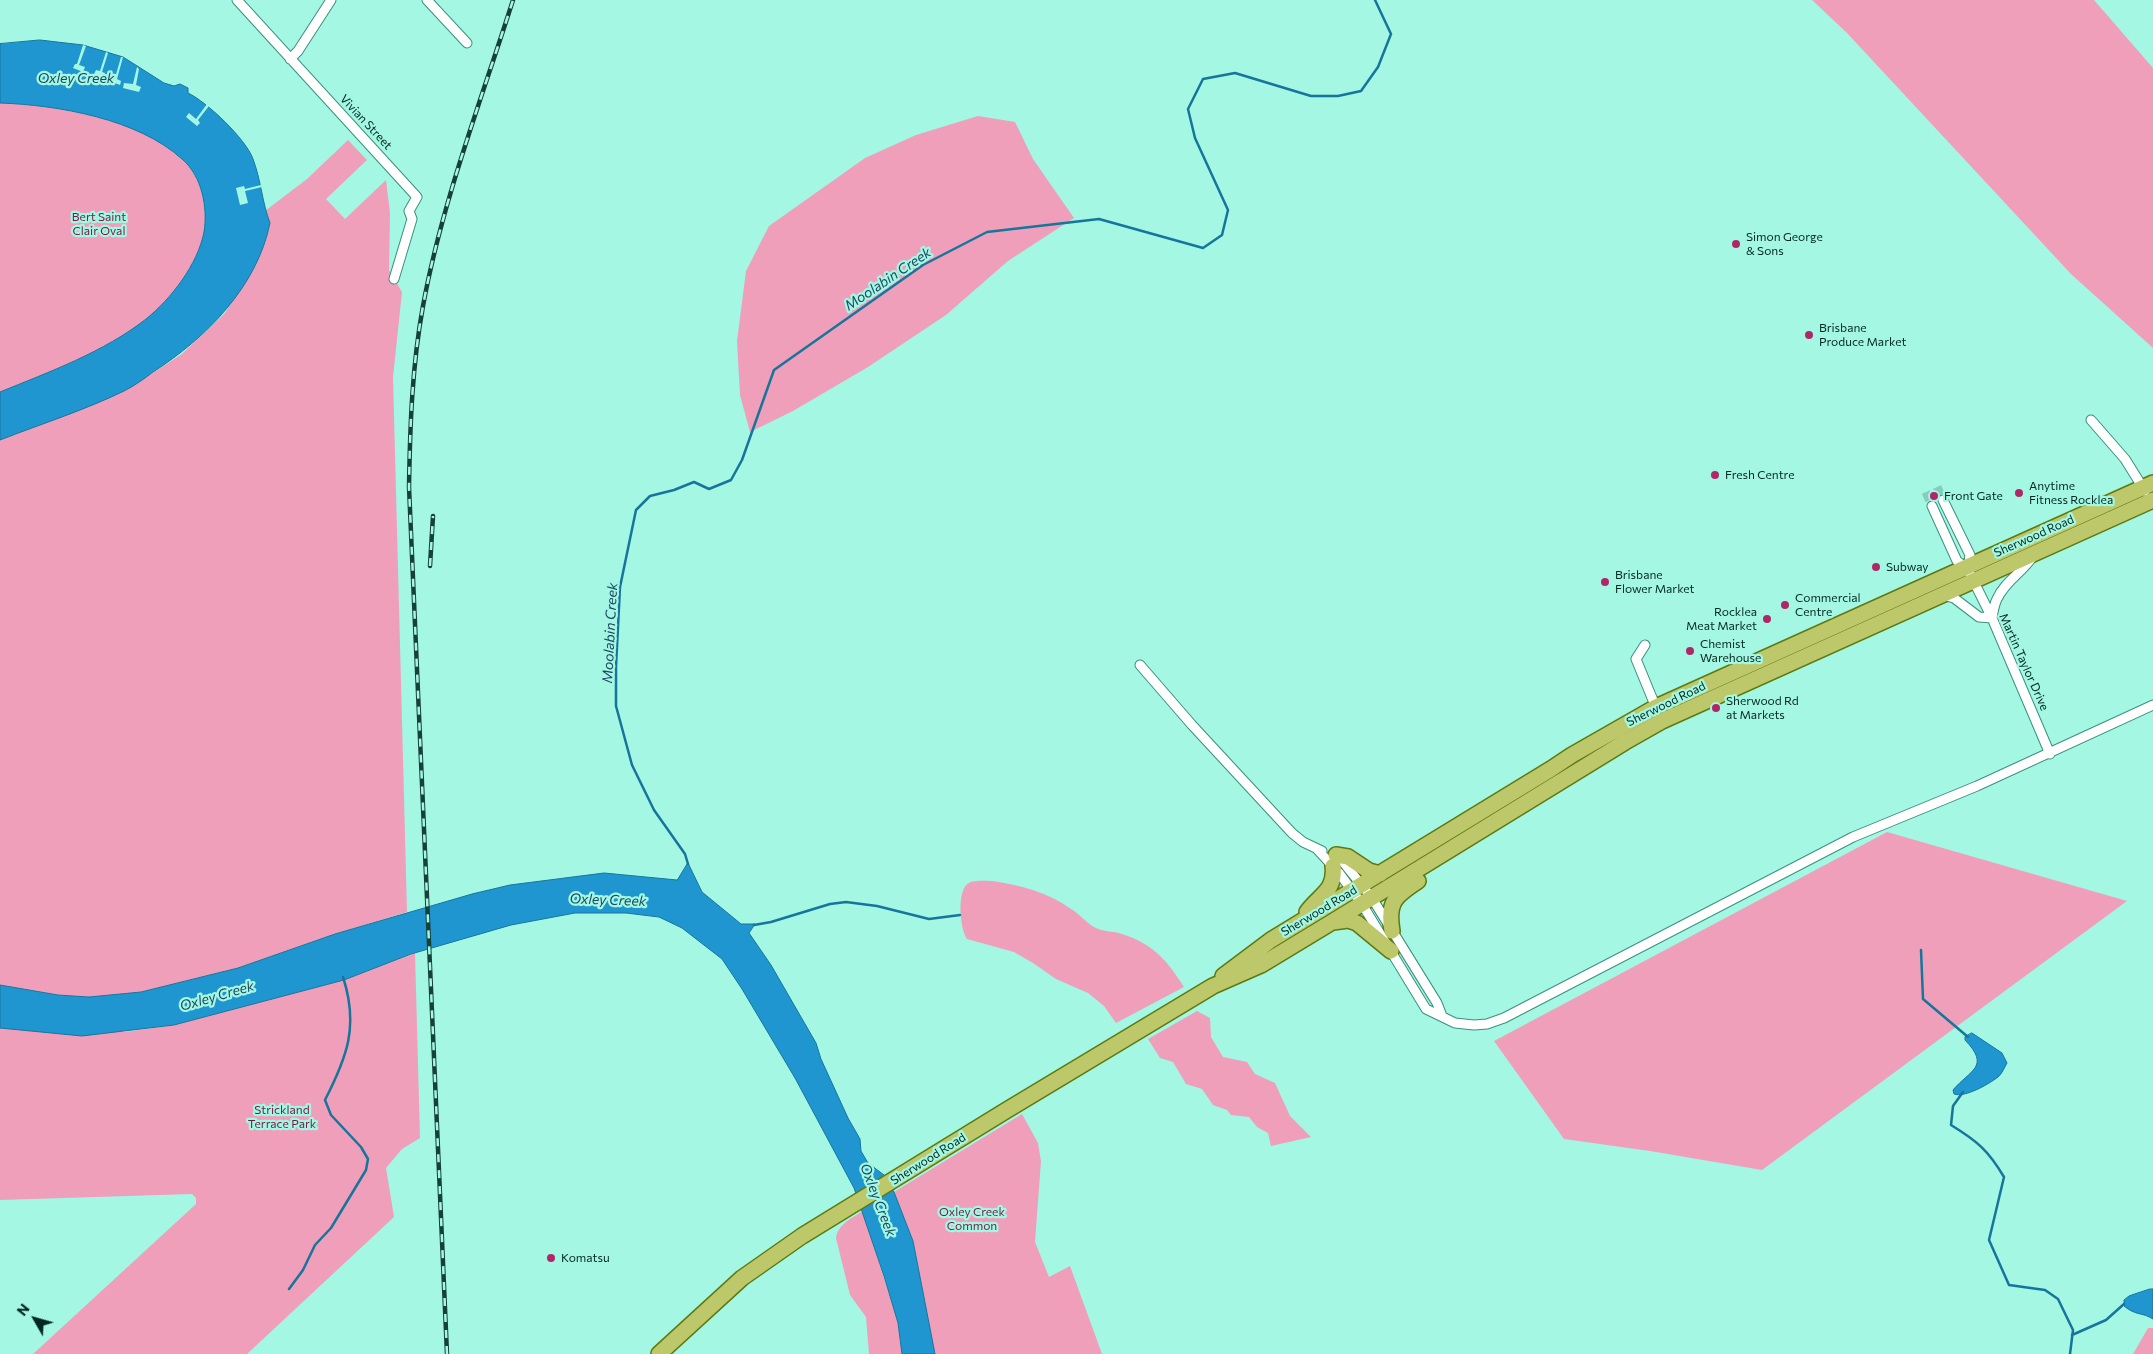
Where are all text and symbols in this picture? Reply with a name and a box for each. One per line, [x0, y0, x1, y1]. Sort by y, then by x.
water label: Oxley Creek [38, 70, 114, 86]
street label: Vivian Street [337, 92, 395, 152]
park label: Bert Saint Clair Oval [72, 210, 126, 238]
place label: Simon George & Sons [1746, 230, 1823, 258]
marker: Simon George & Sons [1730, 238, 1742, 250]
water label: Moolabin Creek [841, 244, 935, 314]
place label: Brisbane Produce Market [1819, 321, 1906, 349]
marker: Brisbane Produce Market [1803, 329, 1815, 341]
place label: Fresh Centre [1725, 468, 1795, 482]
marker: Fresh Centre [1709, 469, 1721, 481]
place label: Anytime Fitness Rocklea [2029, 479, 2113, 507]
marker: Anytime Fitness Rocklea [2013, 487, 2025, 499]
place label: Front Gate [1944, 489, 2003, 503]
marker: Front Gate [1928, 490, 1940, 502]
street label: Sherwood Road [1992, 512, 2076, 560]
place label: Subway [1886, 560, 1929, 574]
marker: Subway [1870, 561, 1882, 573]
place label: Brisbane Flower Market [1615, 568, 1695, 596]
marker: Brisbane Flower Market [1599, 576, 1611, 588]
water label: Moolabin Creek [599, 582, 621, 684]
place label: Commercial Centre [1795, 591, 1861, 619]
marker: Commercial Centre [1779, 599, 1791, 611]
place label: Rocklea Meat Market [1686, 605, 1757, 633]
street label: Martin Taylor Drive [1996, 611, 2052, 713]
marker: Rocklea Meat Market [1761, 613, 1773, 625]
place label: Chemist Warehouse [1700, 637, 1761, 665]
marker: Chemist Warehouse [1684, 645, 1696, 657]
street label: Sherwood Road [1624, 679, 1708, 729]
place label: Sherwood Rd at Markets [1726, 694, 1799, 722]
marker: Sherwood Rd at Markets [1710, 702, 1722, 714]
street label: Sherwood Road [1278, 883, 1360, 939]
water label: Oxley Creek [569, 890, 647, 910]
water label: Oxley Creek [178, 977, 256, 1015]
park label: Strickland Terrace Park [248, 1103, 316, 1131]
street label: Sherwood Road [888, 1130, 968, 1188]
water label: Oxley Creek [856, 1161, 900, 1239]
park label: Oxley Creek Common [939, 1205, 1005, 1233]
place label: Komatsu [561, 1251, 610, 1265]
marker: Komatsu [545, 1252, 557, 1264]
north arrow [10, 1294, 60, 1344]
text: N [13, 1300, 33, 1319]

